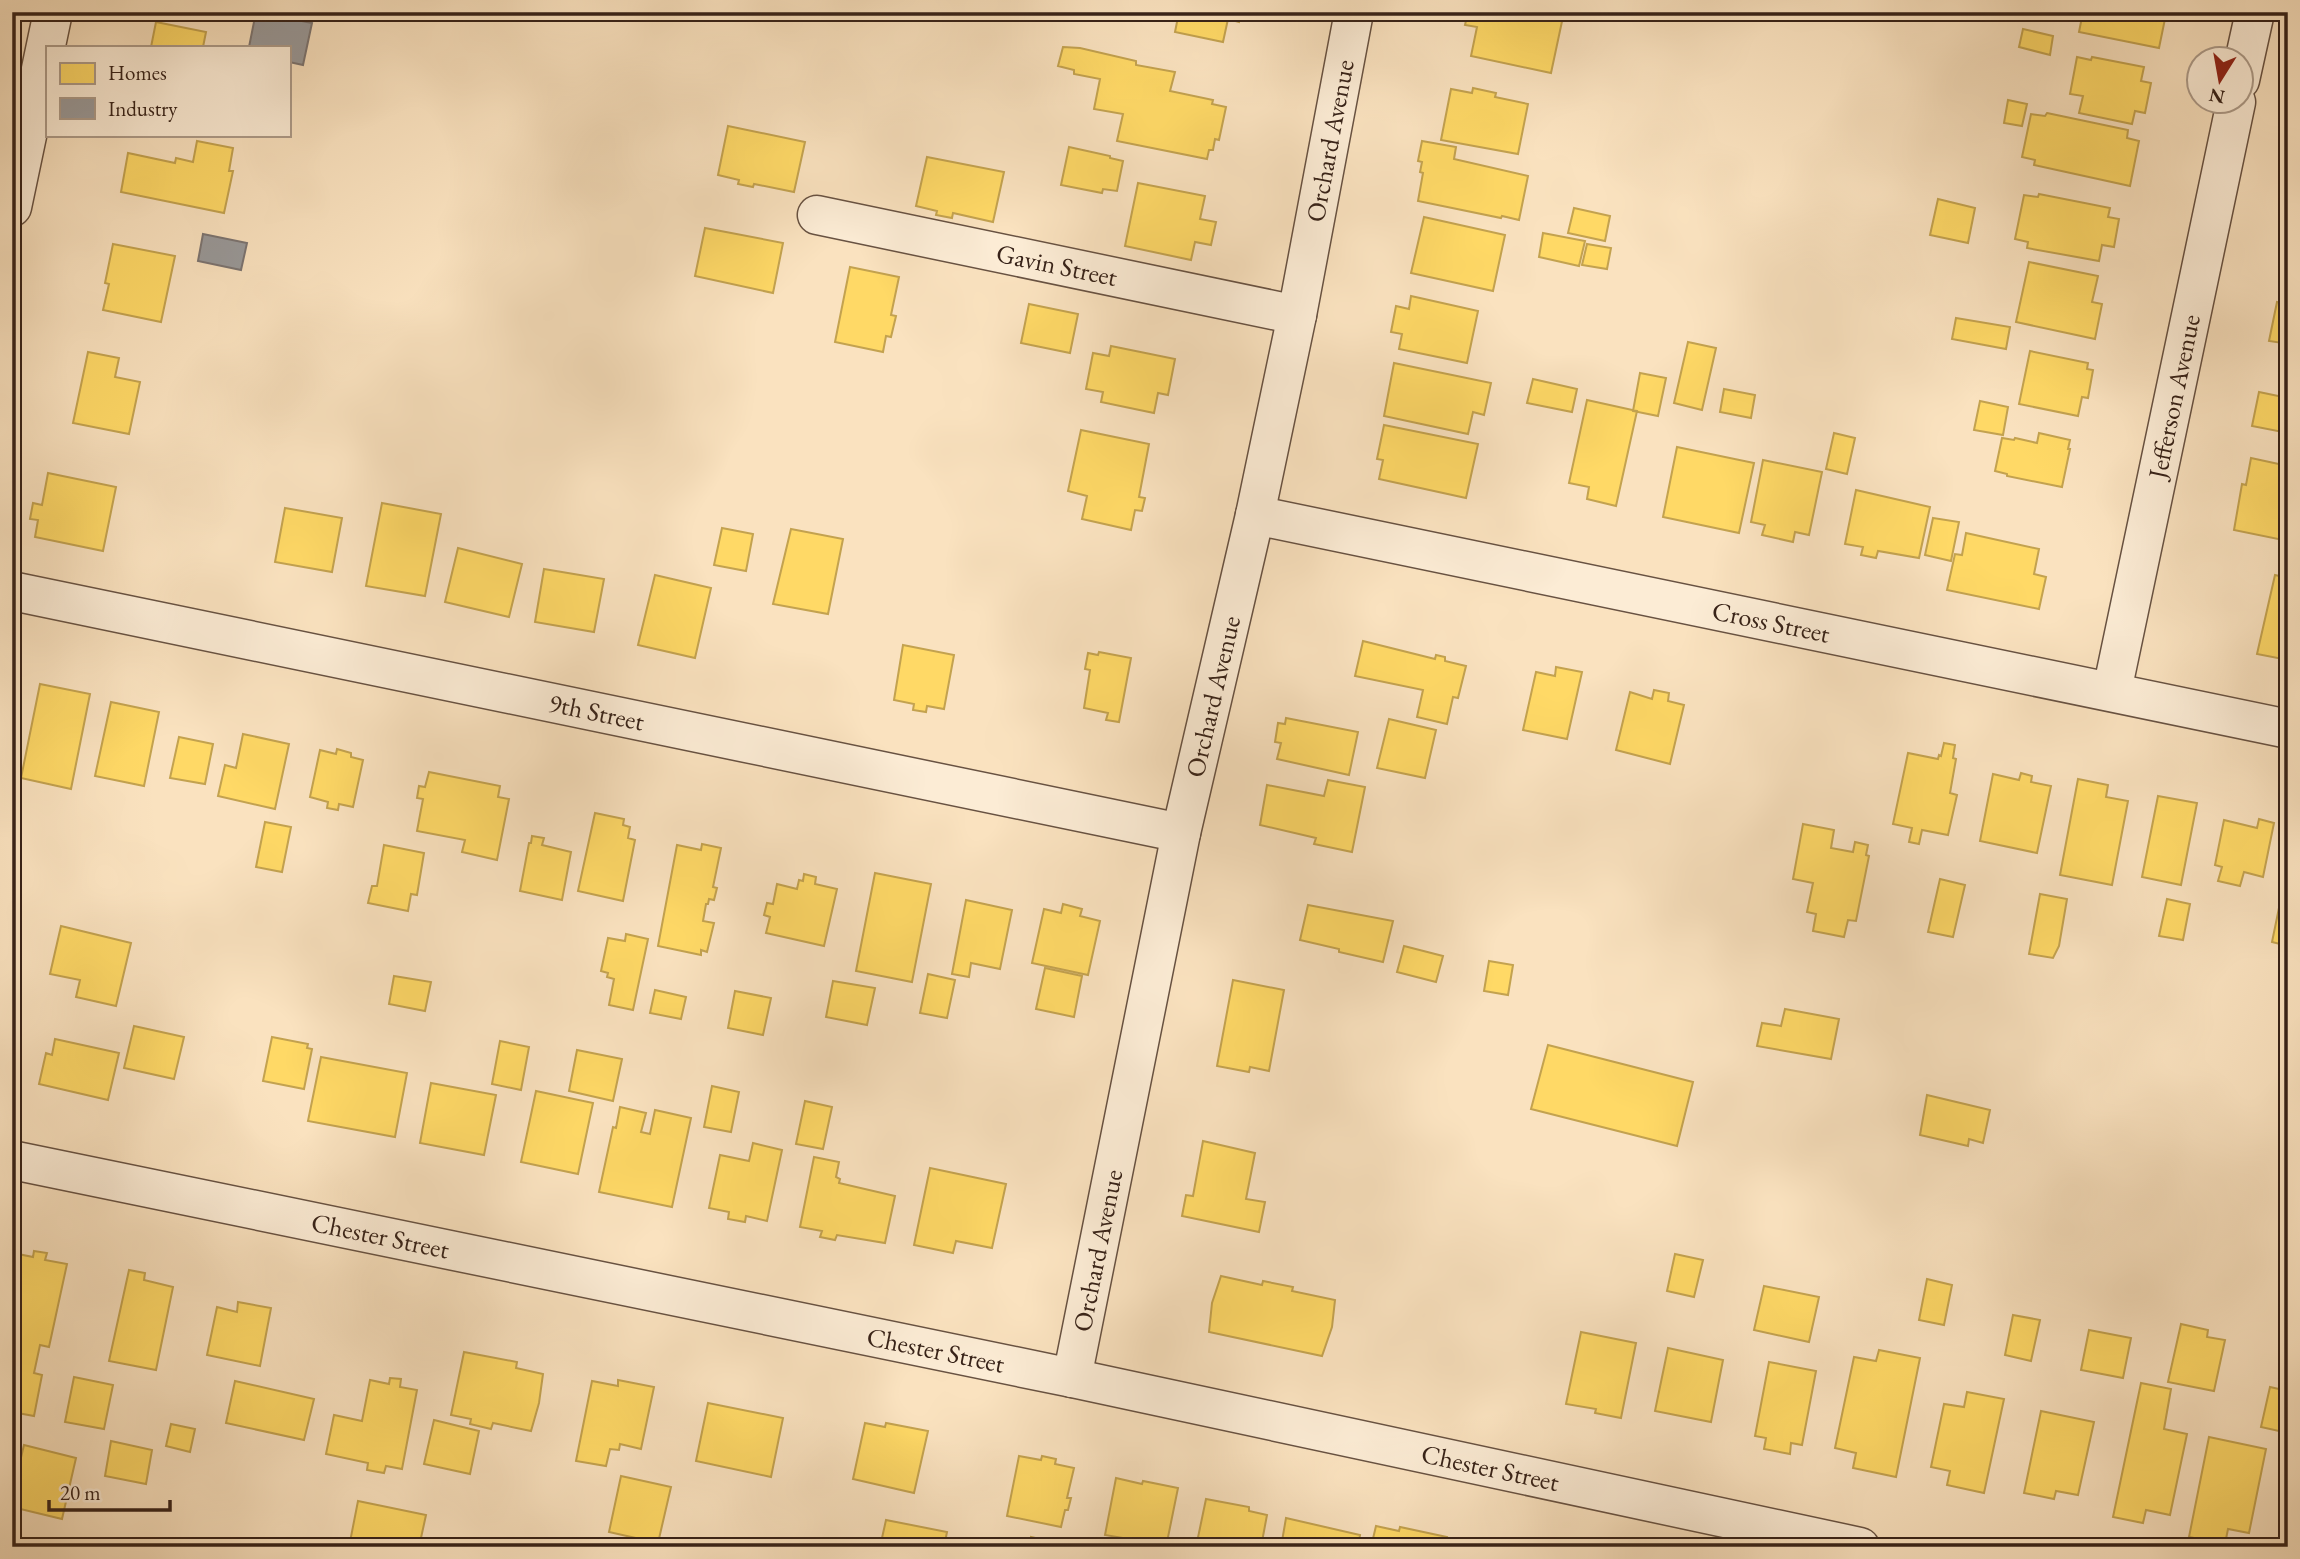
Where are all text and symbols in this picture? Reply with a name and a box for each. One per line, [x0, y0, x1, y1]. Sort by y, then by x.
legend [46, 46, 290, 136]
north arrow [2184, 46, 2254, 116]
street label: Orchard Avenue [1298, 57, 1362, 225]
text: Homes [108, 59, 167, 86]
text: N [2206, 82, 2227, 110]
text: Industry [108, 95, 178, 122]
street label: Gavin Street [993, 236, 1120, 294]
street label: Jefferson Avenue [2140, 311, 2208, 484]
street label: Cross Street [1709, 593, 1833, 651]
street label: Orchard Avenue [1178, 612, 1248, 780]
street label: 9th Street [546, 686, 647, 738]
street label: Orchard Avenue [1065, 1166, 1130, 1335]
street label: Chester Street [308, 1205, 452, 1266]
street label: Chester Street [864, 1319, 1008, 1381]
street label: Chester Street [1418, 1436, 1562, 1499]
scale bar [49, 1468, 170, 1512]
text: 20 m [60, 1479, 101, 1506]

